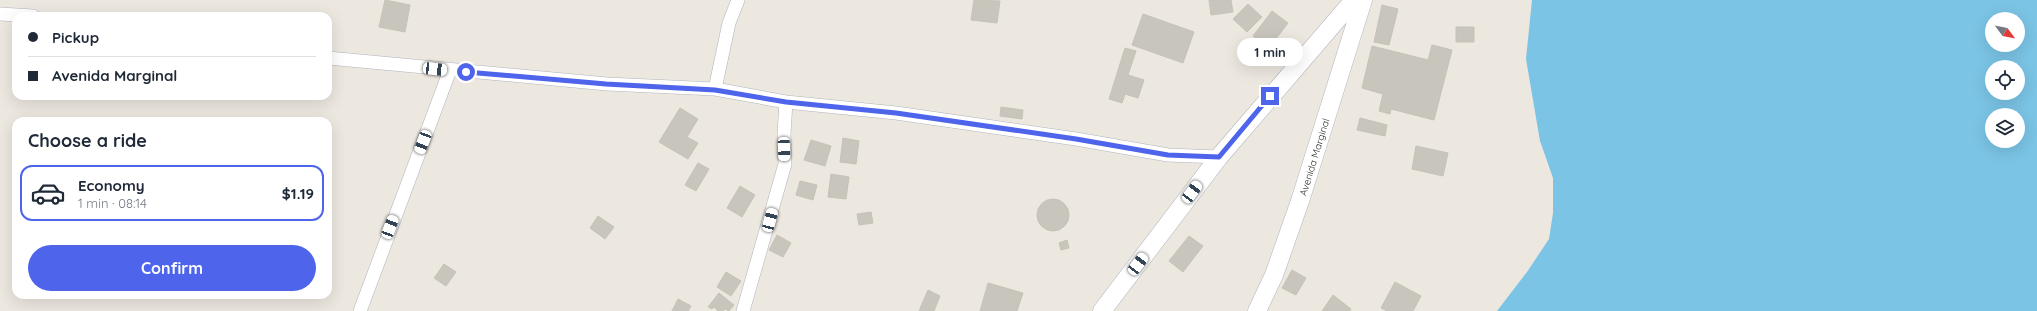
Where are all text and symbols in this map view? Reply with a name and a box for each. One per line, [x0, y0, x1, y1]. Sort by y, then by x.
north arrow [1985, 12, 2025, 52]
map controls [1985, 12, 2025, 148]
text: Pickup [52, 28, 99, 47]
callout: 1 min [1237, 38, 1303, 66]
text: 1 min [1254, 44, 1286, 60]
button: locate [1985, 60, 2025, 100]
car [422, 62, 448, 76]
route start [457, 63, 475, 81]
text: Avenida Marginal [52, 66, 177, 85]
route end [1261, 87, 1279, 105]
button: layers [1985, 108, 2025, 148]
street label: Avenida Marginal [1297, 117, 1332, 197]
text: Choose a ride [28, 129, 147, 152]
car [413, 129, 433, 155]
car [778, 137, 790, 161]
icon: car [30, 175, 66, 211]
text: Economy [78, 176, 145, 195]
car [1180, 179, 1204, 205]
text: $1.19 [282, 184, 314, 203]
text: 1 min · 08:14 [78, 195, 147, 211]
car [761, 207, 779, 233]
car [380, 214, 400, 240]
button: Confirm [28, 245, 316, 291]
car [1126, 251, 1150, 277]

